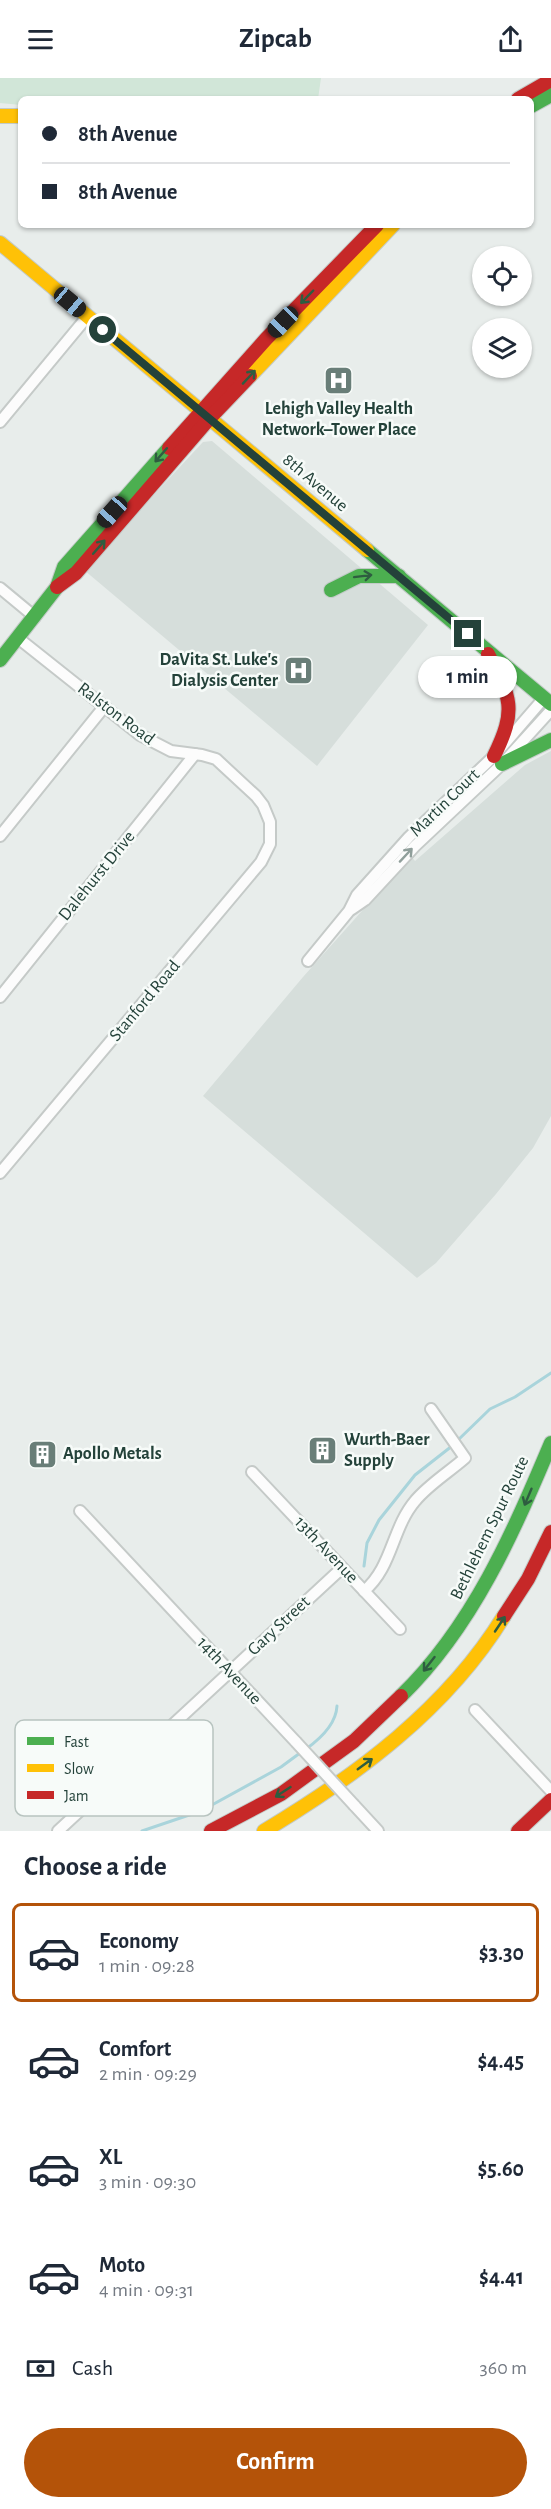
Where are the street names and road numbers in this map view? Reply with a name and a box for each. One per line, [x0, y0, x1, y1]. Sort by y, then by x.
street label: 8th Avenue [279, 451, 351, 515]
street label: Ralston Road [74, 679, 158, 749]
street label: Martin Court [407, 766, 483, 840]
street label: Dalehurst Drive [55, 828, 139, 924]
street label: Stanford Road [106, 957, 184, 1045]
street label: Bethlehem Spur Route [447, 1453, 533, 1603]
street label: 13th Avenue [291, 1513, 361, 1587]
street label: Gary Street [244, 1593, 314, 1659]
street label: 14th Avenue [193, 1634, 265, 1708]

